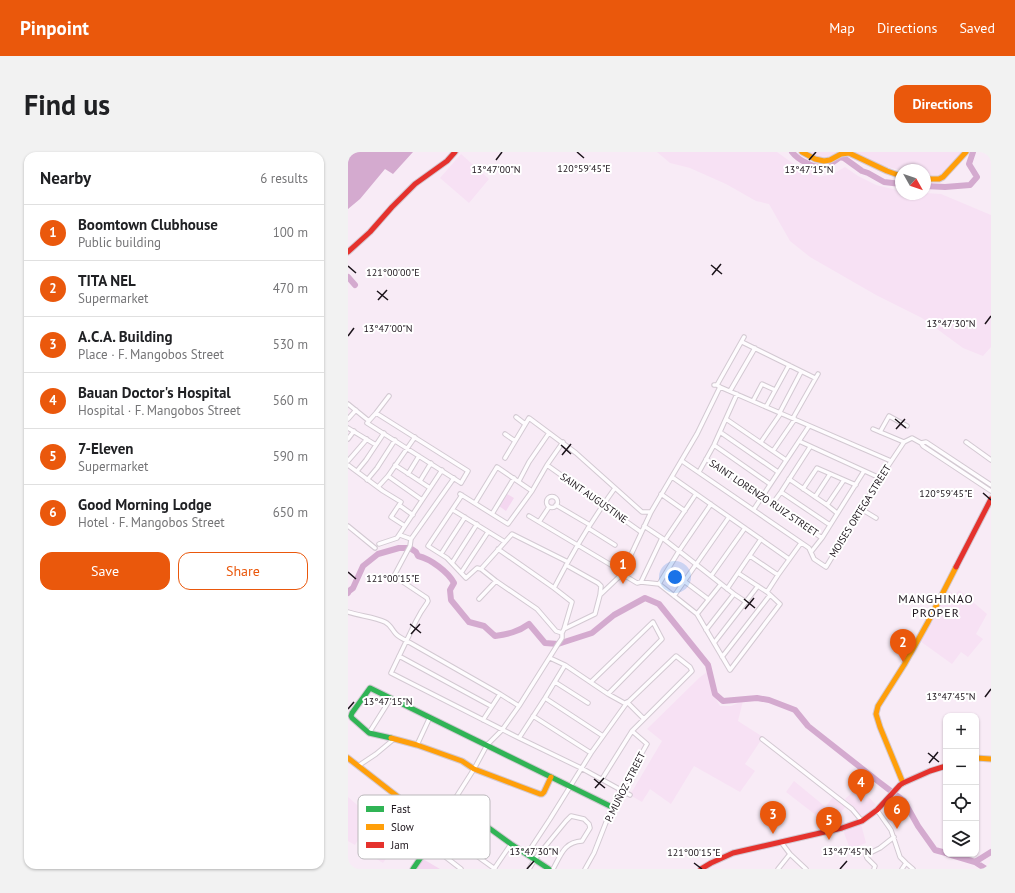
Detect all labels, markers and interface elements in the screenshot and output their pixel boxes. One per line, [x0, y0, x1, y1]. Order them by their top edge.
text: Pinpoint [20, 16, 89, 40]
text: Map [829, 19, 855, 37]
text: Directions [877, 19, 937, 37]
text: Saved [959, 19, 995, 37]
button: Directions [894, 85, 991, 123]
text: Find us [24, 86, 110, 123]
text: 120°59'45"E [557, 162, 611, 175]
text: 13°47'00"N [471, 163, 521, 176]
text: 13°47'15"N [784, 163, 834, 176]
north arrow [895, 164, 931, 200]
text: Nearby [40, 167, 91, 189]
text: 6 results [260, 170, 308, 187]
text: Boomtown Clubhouse [78, 215, 218, 234]
text: 1 [49, 224, 57, 241]
text: 100 m [273, 224, 308, 241]
text: Public building [78, 234, 161, 251]
text: 121°00'00"E [366, 266, 420, 279]
text: TITA NEL [78, 271, 136, 290]
text: 2 [49, 280, 57, 297]
text: 470 m [273, 280, 308, 297]
text: Supermarket [78, 290, 148, 307]
text: 13°47'30"N [926, 317, 976, 330]
text: 13°47'00"N [363, 322, 413, 335]
text: A.C.A. Building [78, 327, 172, 346]
text: 3 [49, 336, 57, 353]
text: 530 m [273, 336, 308, 353]
text: Place · F. Mangobos Street [78, 346, 224, 363]
text: Bauan Doctor's Hospital [78, 383, 231, 402]
text: 4 [49, 392, 57, 409]
text: 560 m [273, 392, 308, 409]
text: Hospital · F. Mangobos Street [78, 402, 241, 419]
text: 7-Eleven [78, 439, 133, 458]
text: 5 [49, 448, 57, 465]
text: 590 m [273, 448, 308, 465]
street label: SAINT LORENZO RUIZ STREET [707, 457, 821, 540]
text: Supermarket [78, 458, 148, 475]
street label: MOISES ORTEGA STREET [826, 462, 894, 560]
street label: SAINT AUGUSTINE [558, 470, 630, 526]
text: 120°59'45"E [919, 487, 973, 500]
text: Good Morning Lodge [78, 495, 212, 514]
text: 6 [49, 504, 57, 521]
text: 650 m [273, 504, 308, 521]
text: Hotel · F. Mangobos Street [78, 514, 225, 531]
pin: 1 [610, 551, 636, 584]
button: Save [40, 552, 170, 590]
button: Share [178, 552, 308, 590]
your location [665, 567, 685, 587]
text: 121°00'15"E [366, 572, 420, 585]
district label: MANGHINAO PROPER [898, 591, 974, 620]
pin: 2 [890, 629, 916, 662]
text: 13°47'45"N [926, 690, 976, 703]
text: 13°47'15"N [363, 695, 413, 708]
map controls [943, 713, 979, 857]
button: + [943, 713, 979, 749]
street label: P. MUÑOZ STREET [602, 749, 648, 824]
button: − [943, 749, 979, 785]
pin: 4 [848, 769, 874, 802]
button: locate [943, 785, 979, 821]
legend [358, 795, 490, 859]
pin: 6 [884, 796, 910, 829]
pin: 3 [760, 801, 786, 834]
text: Fast [391, 802, 411, 816]
pin: 5 [816, 807, 842, 840]
text: Slow [391, 820, 414, 834]
button: layers [943, 821, 979, 857]
text: Jam [390, 838, 409, 852]
text: 13°47'30"N [509, 845, 559, 858]
text: 13°47'45"N [822, 845, 872, 858]
text: 121°00'15"E [667, 846, 721, 859]

